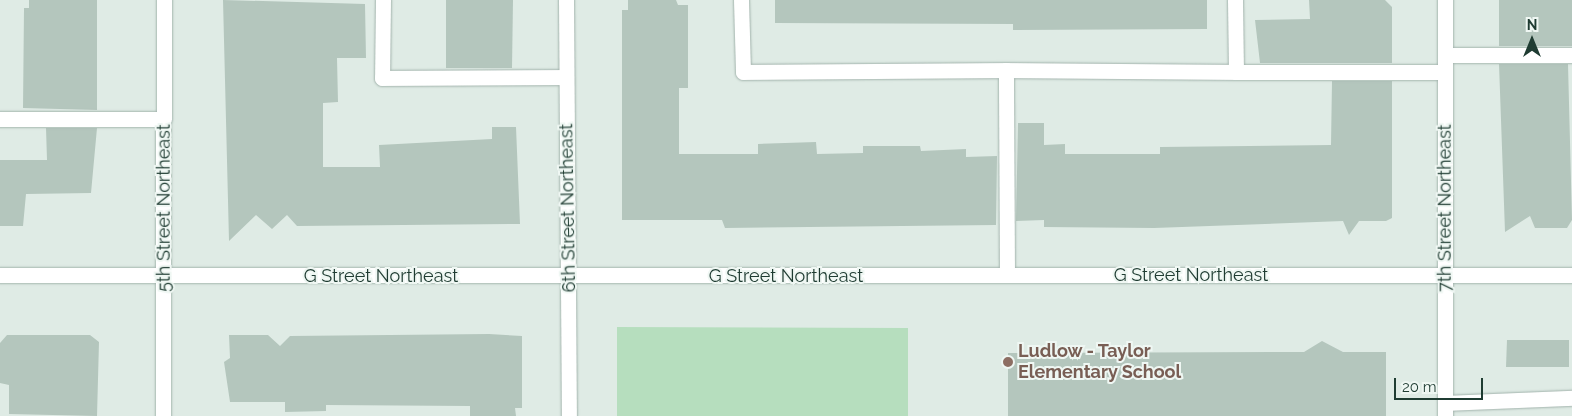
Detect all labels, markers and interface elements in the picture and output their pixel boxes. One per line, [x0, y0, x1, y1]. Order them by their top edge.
north arrow [1507, 15, 1557, 65]
text: N [1527, 17, 1537, 33]
street label: 6th Street Northeast [556, 123, 580, 293]
street label: 5th Street Northeast [153, 124, 175, 292]
street label: 7th Street Northeast [1434, 124, 1456, 292]
street label: G Street Northeast [1114, 264, 1268, 286]
street label: G Street Northeast [304, 265, 458, 287]
street label: G Street Northeast [709, 265, 863, 287]
place label: Ludlow - Taylor Elementary School [1018, 341, 1182, 384]
marker: Ludlow - Taylor Elementary School [1002, 356, 1014, 368]
scale bar [1397, 368, 1486, 400]
text: 20 m [1402, 378, 1437, 396]

